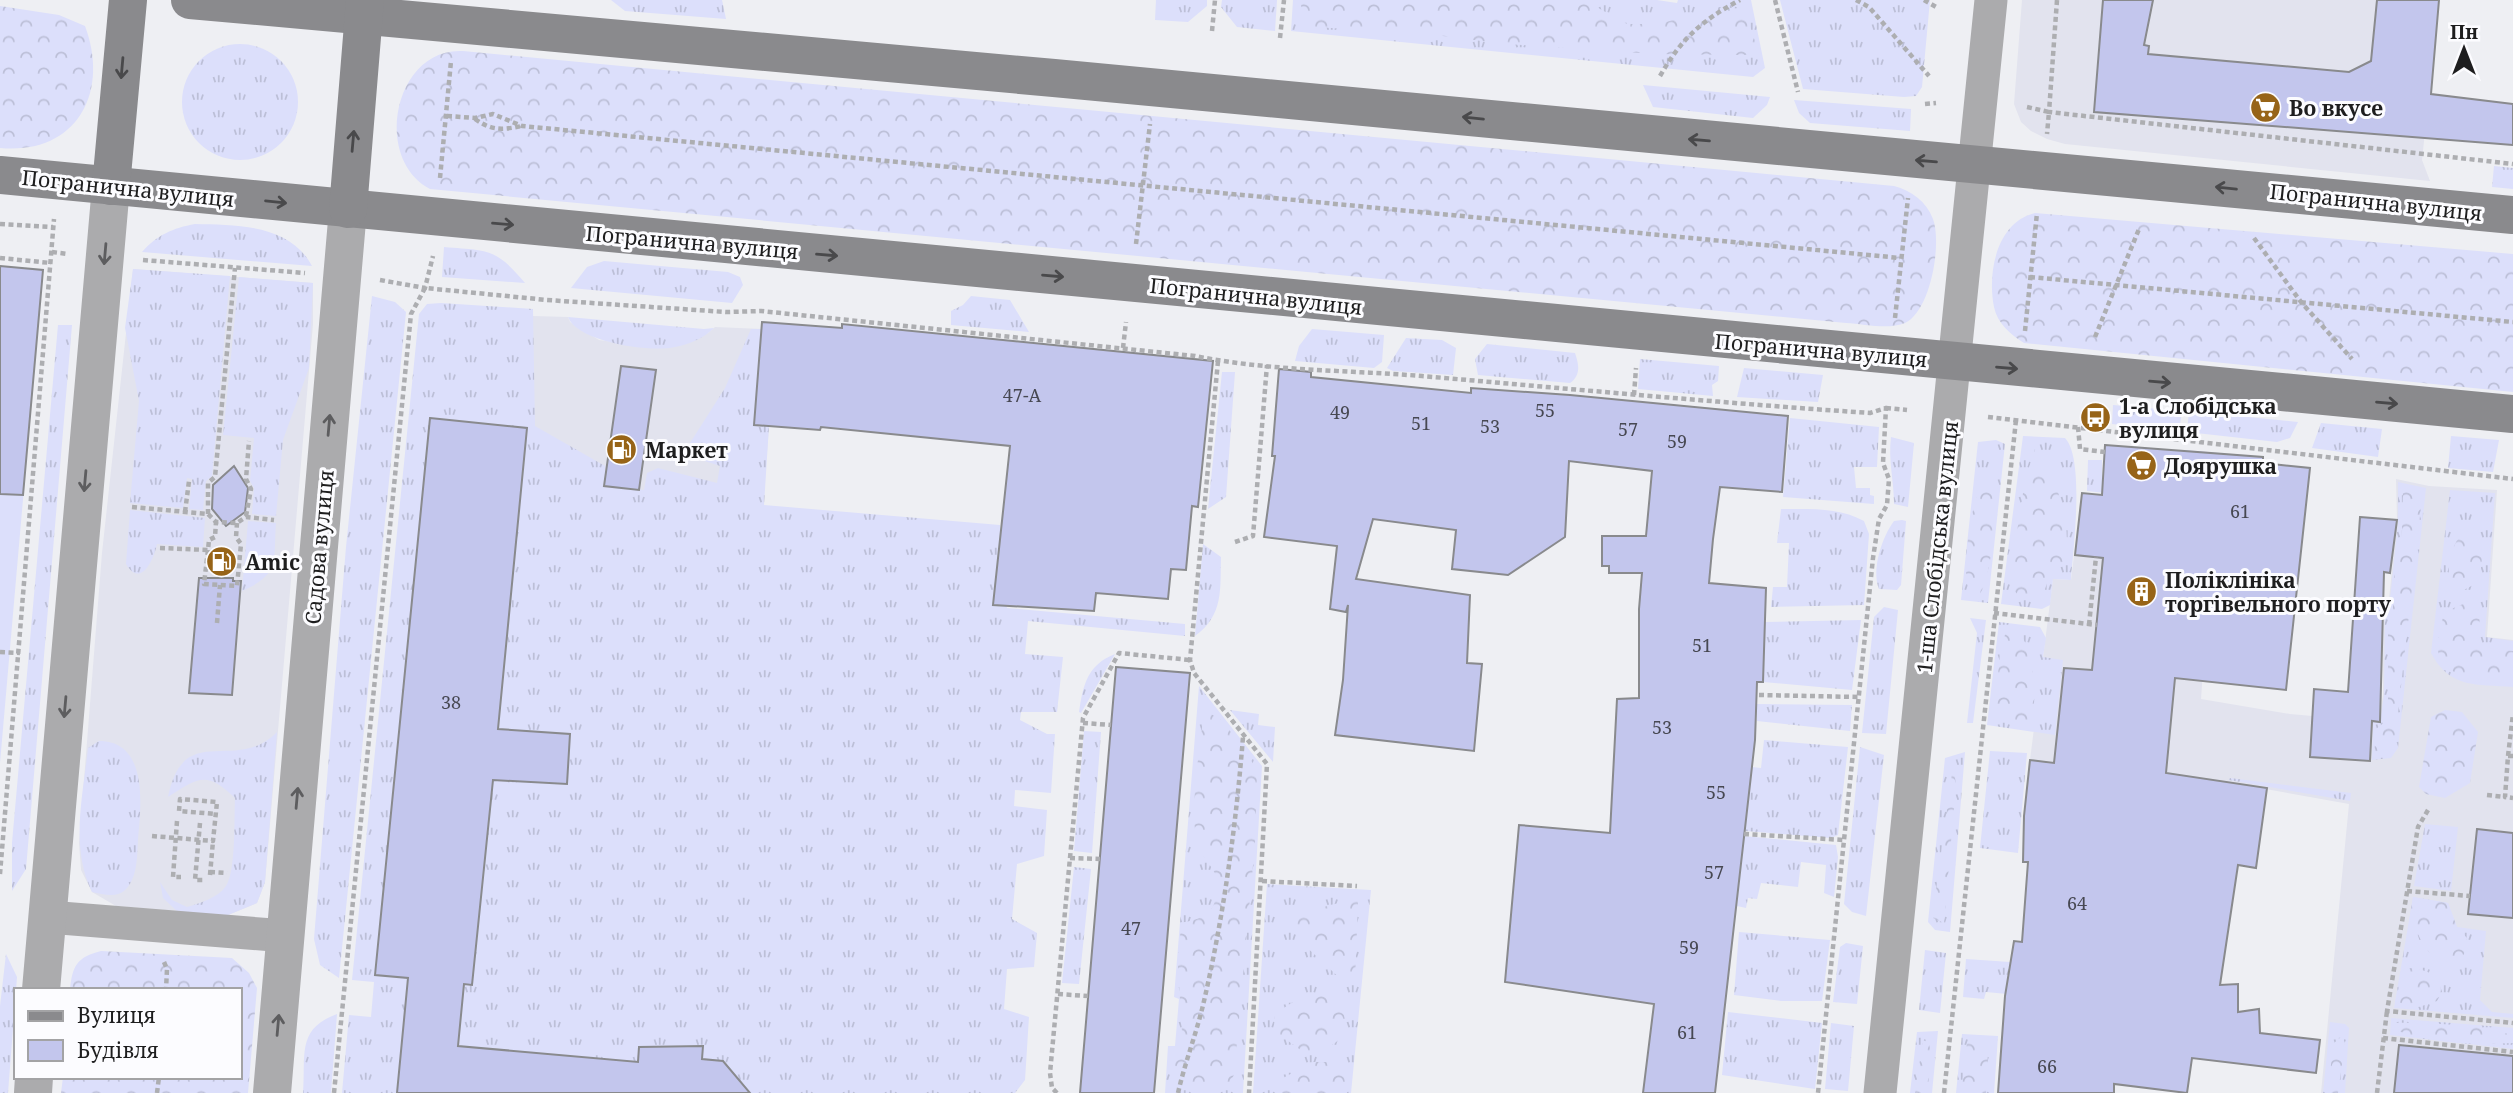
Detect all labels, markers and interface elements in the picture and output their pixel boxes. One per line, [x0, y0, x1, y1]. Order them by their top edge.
north arrow [2429, 14, 2499, 84]
text: Пн [2450, 19, 2478, 45]
one-way arrow [115, 56, 128, 79]
supermarket icon: Во вкусе [2249, 91, 2283, 125]
place label: Во вкусе [2289, 94, 2383, 122]
one-way arrow [1462, 111, 1485, 124]
one-way arrow [347, 130, 360, 153]
one-way arrow [1688, 133, 1711, 146]
one-way arrow [1915, 154, 1938, 167]
street label: Погранична вулиця [20, 163, 236, 213]
street label: Погранична вулиця [2268, 177, 2484, 227]
one-way arrow [2215, 181, 2237, 194]
one-way arrow [264, 196, 287, 209]
one-way arrow [491, 218, 513, 231]
street label: Погранична вулиця [584, 219, 800, 265]
one-way arrow [98, 242, 111, 265]
one-way arrow [815, 249, 837, 262]
one-way arrow [1041, 270, 1064, 283]
street label: Погранична вулиця [1148, 271, 1364, 321]
street label: Погранична вулиця [1713, 327, 1929, 373]
one-way arrow [1995, 362, 2018, 375]
one-way arrow [2148, 376, 2171, 389]
house number: 47-А [1003, 383, 1042, 407]
place label: 1-а Слобідська вулиця [2119, 392, 2277, 444]
one-way arrow [2375, 397, 2398, 410]
house number: 55 [1535, 398, 1555, 422]
house number: 49 [1330, 400, 1350, 424]
bus stop icon: 1-а Слобідська вулиця [2079, 401, 2113, 435]
house number: 51 [1411, 411, 1431, 435]
one-way arrow [323, 414, 336, 437]
house number: 53 [1480, 414, 1500, 438]
house number: 57 [1618, 417, 1638, 441]
street label: 1-ша Слобідська вулиця [1910, 419, 1964, 675]
house number: 59 [1667, 429, 1687, 453]
fuel station icon: Маркет [605, 433, 639, 467]
place label: Маркет [645, 436, 728, 464]
supermarket icon: Доярушка [2124, 449, 2158, 483]
place label: Доярушка [2164, 452, 2277, 480]
street label: Садова вулиця [298, 468, 340, 626]
one-way arrow [78, 469, 91, 491]
house number: 61 [2230, 499, 2250, 523]
fuel station icon: Amic [205, 545, 239, 579]
place label: Amic [245, 548, 300, 576]
place label: Поліклініка торгівельного порту [2165, 566, 2391, 618]
building icon: Поліклініка торгівельного порту [2125, 575, 2159, 609]
house number: 51 [1692, 633, 1712, 657]
house number: 38 [441, 690, 461, 714]
one-way arrow [58, 695, 71, 718]
house number: 53 [1652, 715, 1672, 739]
house number: 55 [1706, 780, 1726, 804]
one-way arrow [291, 788, 304, 810]
house number: 57 [1704, 860, 1724, 884]
house number: 64 [2067, 891, 2087, 915]
house number: 47 [1121, 916, 1141, 940]
house number: 59 [1679, 935, 1699, 959]
legend [14, 988, 242, 1079]
text: Вулиця [77, 1001, 156, 1029]
one-way arrow [272, 1014, 285, 1037]
house number: 61 [1677, 1020, 1697, 1044]
text: Будівля [77, 1036, 159, 1064]
house number: 66 [2037, 1054, 2057, 1078]

